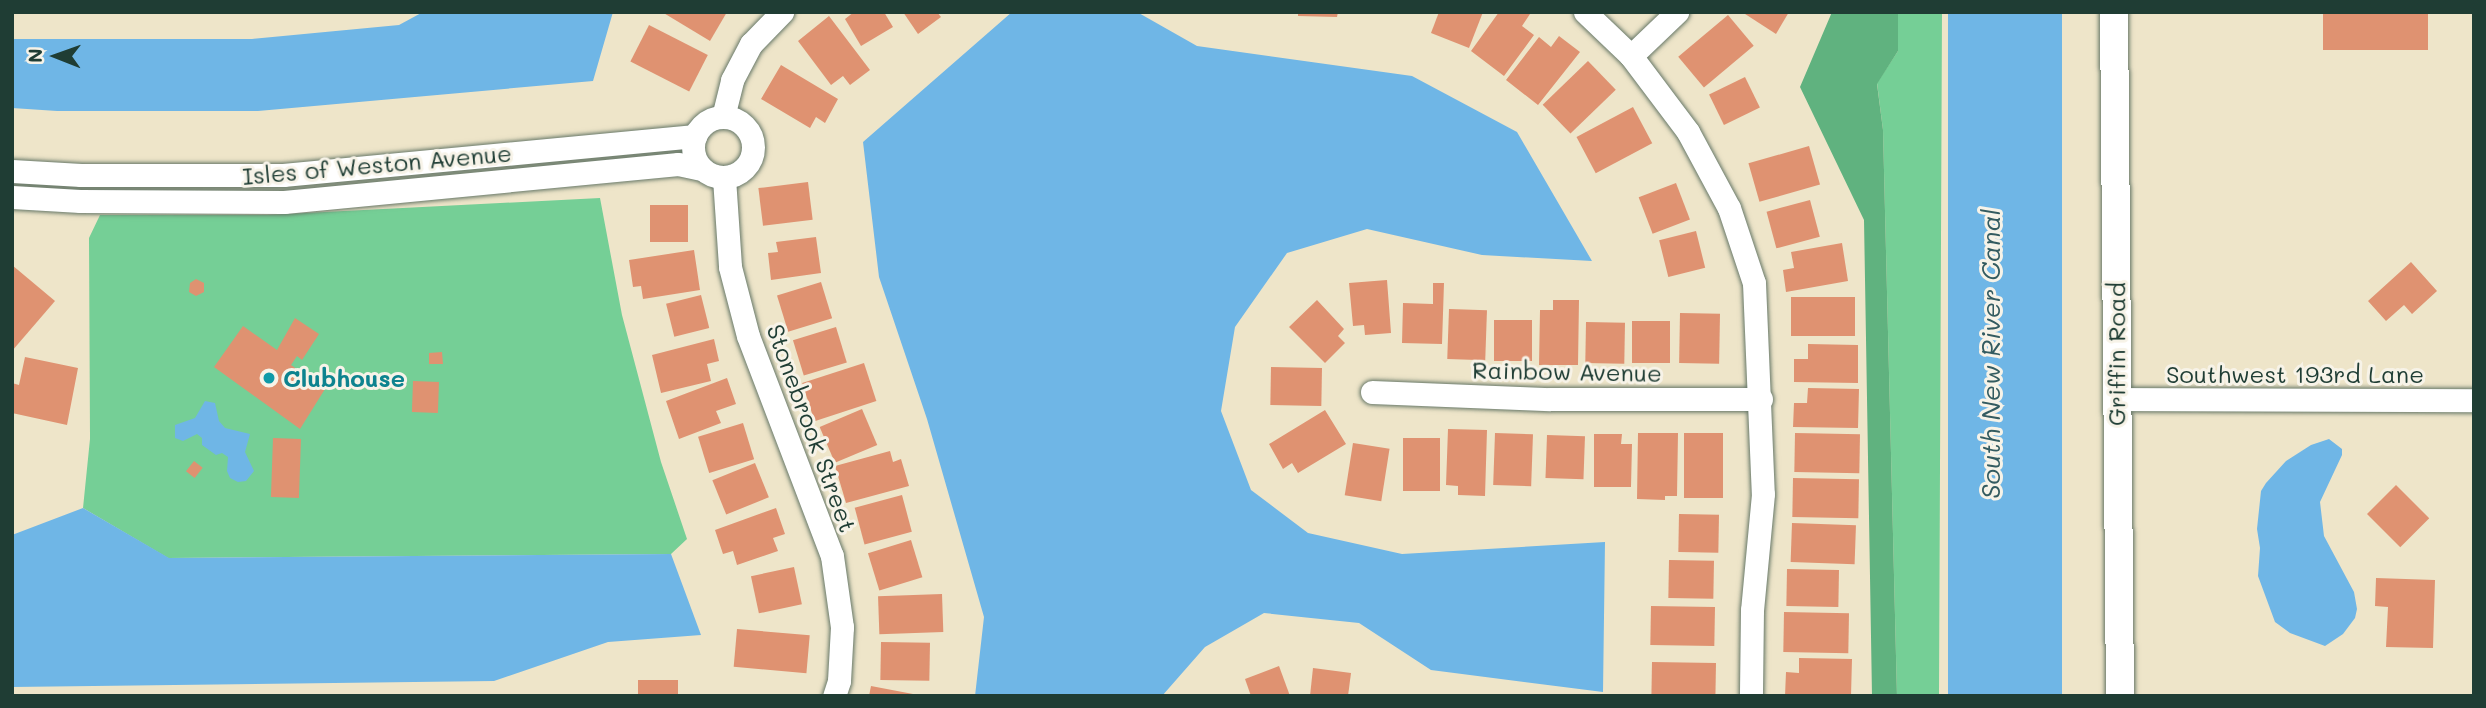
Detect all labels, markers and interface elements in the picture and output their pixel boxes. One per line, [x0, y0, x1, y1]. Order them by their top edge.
north arrow [21, 21, 91, 91]
text: N [22, 48, 47, 63]
street label: Isles of Weston Avenue [241, 138, 513, 190]
water label: South New River Canal [1975, 209, 2007, 499]
street label: Griffin Road [2102, 282, 2130, 426]
street label: Stonebrook Street [761, 320, 863, 536]
street label: Rainbow Avenue [1472, 355, 1662, 387]
street label: Southwest 193rd Lane [2166, 360, 2424, 388]
place label: Clubhouse [283, 364, 405, 392]
marker: Clubhouse [261, 370, 277, 386]

